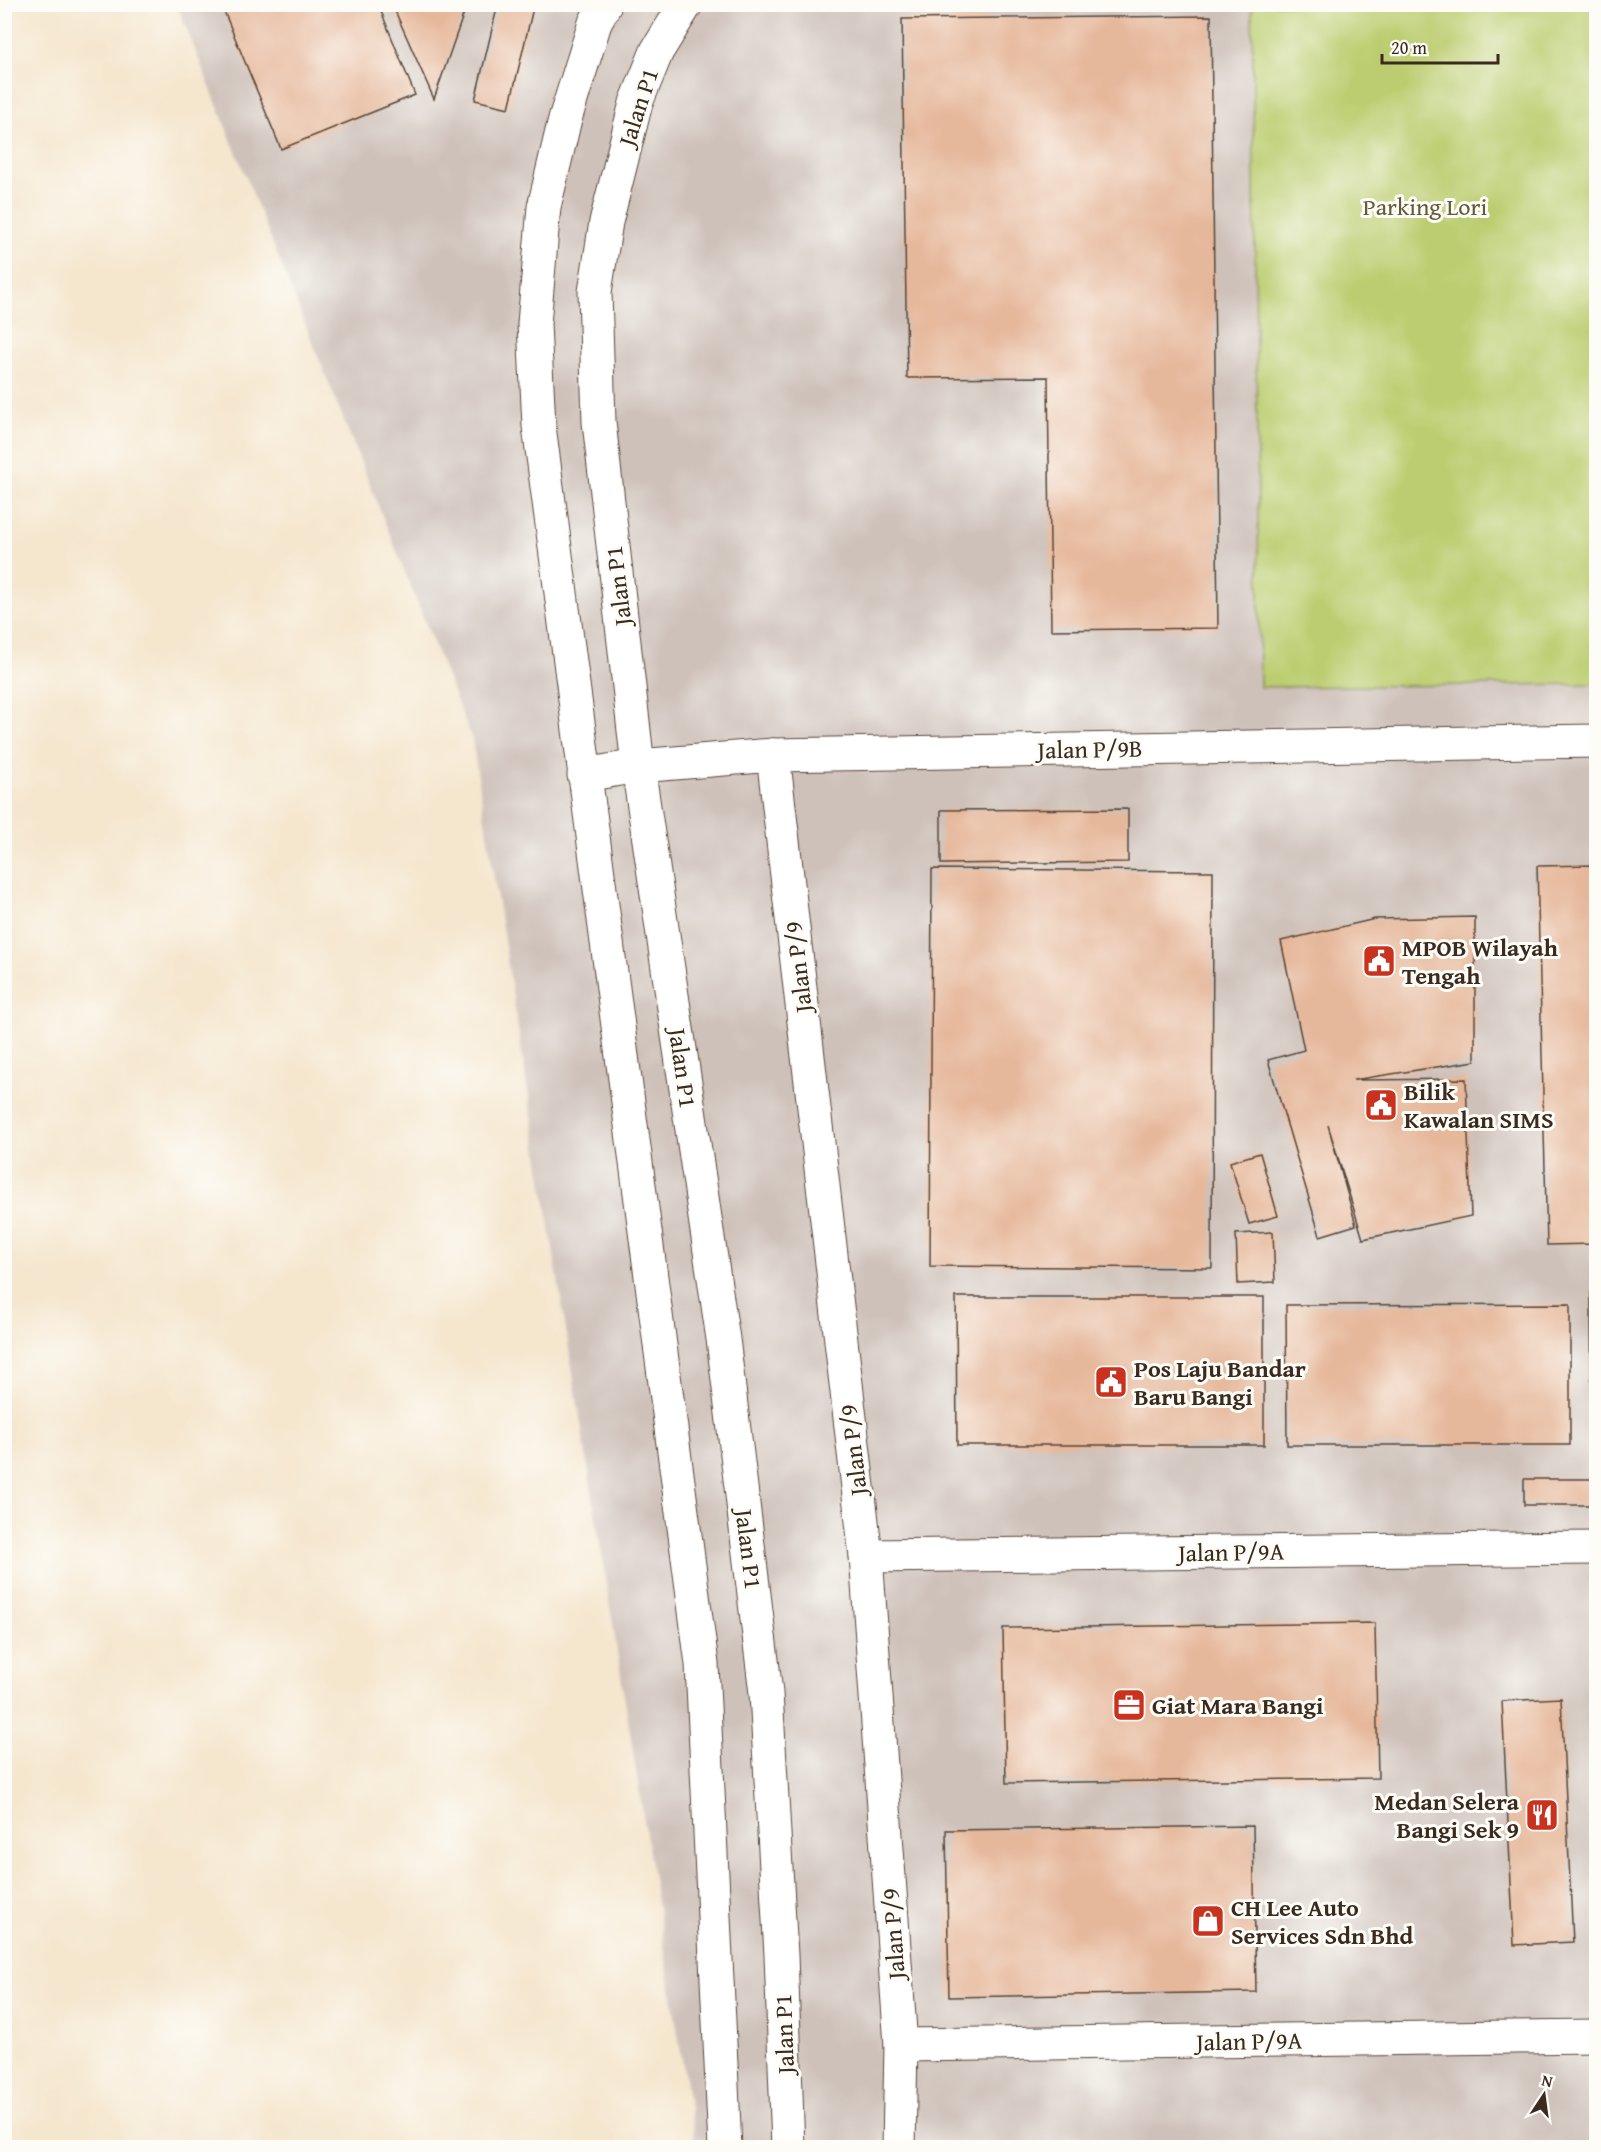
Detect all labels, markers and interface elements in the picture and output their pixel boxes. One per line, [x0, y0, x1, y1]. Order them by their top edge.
scale bar [1382, 27, 1498, 65]
text: 20 m [1391, 34, 1427, 61]
street label: Jalan P1 [608, 63, 667, 153]
park label: Parking Lori [1363, 189, 1487, 224]
street label: Jalan P1 [596, 544, 641, 631]
street label: Jalan P/9B [1034, 731, 1143, 767]
street label: Jalan P/9 [775, 919, 821, 1018]
place label: MPOB Wilayah Tengah [1402, 930, 1558, 993]
public building icon: MPOB Wilayah Tengah [1361, 943, 1397, 979]
street label: Jalan P1 [660, 1023, 706, 1110]
place label: Bilik Kawalan SIMS [1404, 1074, 1553, 1137]
public building icon: Bilik Kawalan SIMS [1363, 1087, 1399, 1123]
place label: Pos Laju Bandar Baru Bangi [1134, 1351, 1306, 1414]
public building icon: Pos Laju Bandar Baru Bangi [1093, 1364, 1129, 1400]
street label: Jalan P/9 [830, 1402, 876, 1501]
street label: Jalan P1 [726, 1504, 771, 1591]
street label: Jalan P/9A [1175, 1534, 1285, 1570]
office icon: Giat Mara Bangi [1111, 1687, 1147, 1723]
place label: Giat Mara Bangi [1152, 1688, 1323, 1723]
place label: Medan Selera Bangi Sek 9 [1374, 1784, 1520, 1847]
restaurant icon: Medan Selera Bangi Sek 9 [1524, 1797, 1560, 1833]
street label: Jalan P/9 [872, 1887, 914, 1984]
place label: CH Lee Auto Services Sdn Bhd [1231, 1890, 1413, 1953]
shop icon: CH Lee Auto Services Sdn Bhd [1190, 1903, 1226, 1939]
street label: Jalan P1 [765, 1993, 803, 2078]
street label: Jalan P/9A [1193, 2023, 1303, 2059]
north arrow [1514, 2065, 1574, 2125]
text: N [1539, 2067, 1556, 2093]

